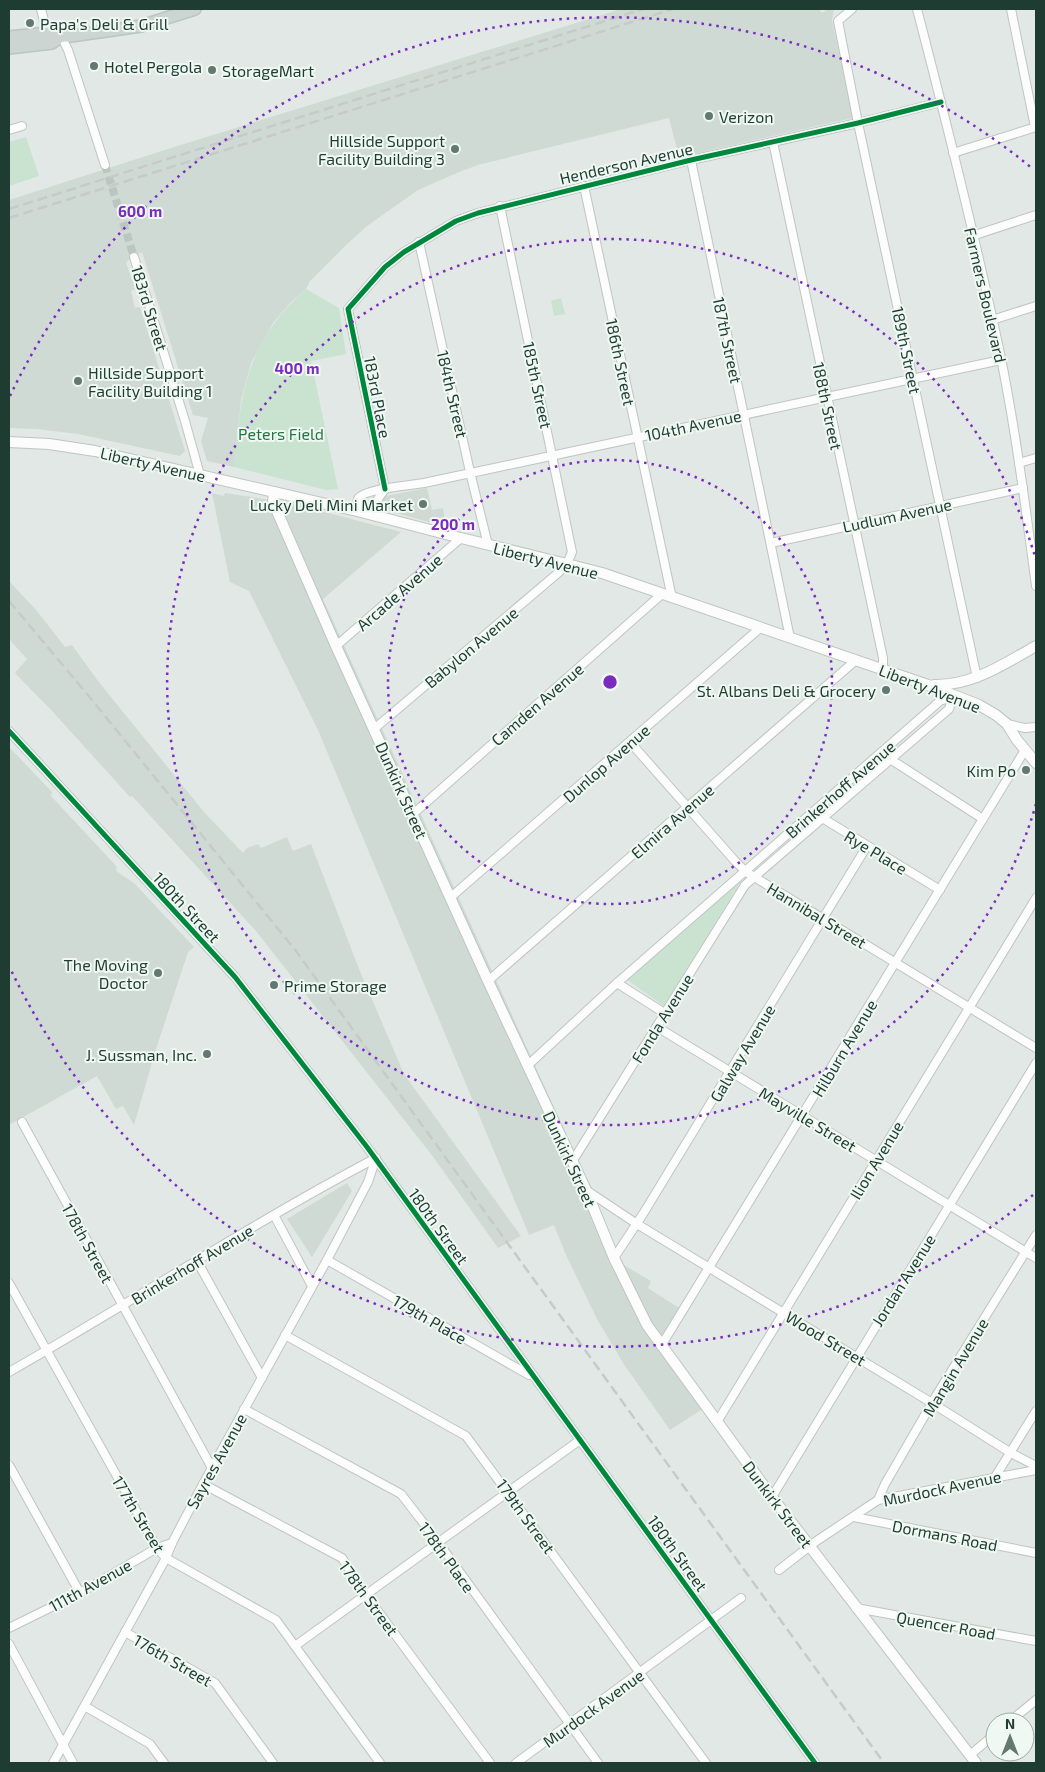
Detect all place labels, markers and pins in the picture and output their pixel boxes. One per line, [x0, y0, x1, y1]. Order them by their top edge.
place label: Papa's Deli & Grill [40, 14, 169, 33]
marker: Papa's Deli & Grill [24, 17, 36, 29]
place label: Hotel Pergola [104, 57, 202, 76]
marker: Hotel Pergola [88, 60, 100, 72]
place label: StorageMart [222, 61, 314, 80]
marker: StorageMart [206, 64, 218, 76]
place label: Verizon [719, 107, 774, 126]
marker: Verizon [703, 110, 715, 122]
place label: Hillside Support Facility Building 3 [318, 131, 445, 168]
marker: Hillside Support Facility Building 3 [449, 143, 461, 155]
place label: Hillside Support Facility Building 1 [88, 363, 212, 400]
marker: Hillside Support Facility Building 1 [72, 375, 84, 387]
place label: Lucky Deli Mini Market [250, 495, 413, 514]
marker: Lucky Deli Mini Market [417, 498, 429, 510]
centre of rings [601, 673, 619, 691]
place label: St. Albans Deli & Grocery [697, 681, 877, 700]
marker: St. Albans Deli & Grocery [880, 684, 892, 696]
place label: Kim Po [967, 761, 1016, 780]
marker: Kim Po [1020, 764, 1032, 776]
place label: The Moving Doctor [64, 955, 149, 992]
marker: The Moving Doctor [152, 967, 164, 979]
place label: Prime Storage [284, 976, 387, 995]
marker: Prime Storage [268, 979, 280, 991]
place label: J. Sussman, Inc. [86, 1045, 197, 1064]
marker: J. Sussman, Inc. [201, 1048, 213, 1060]

